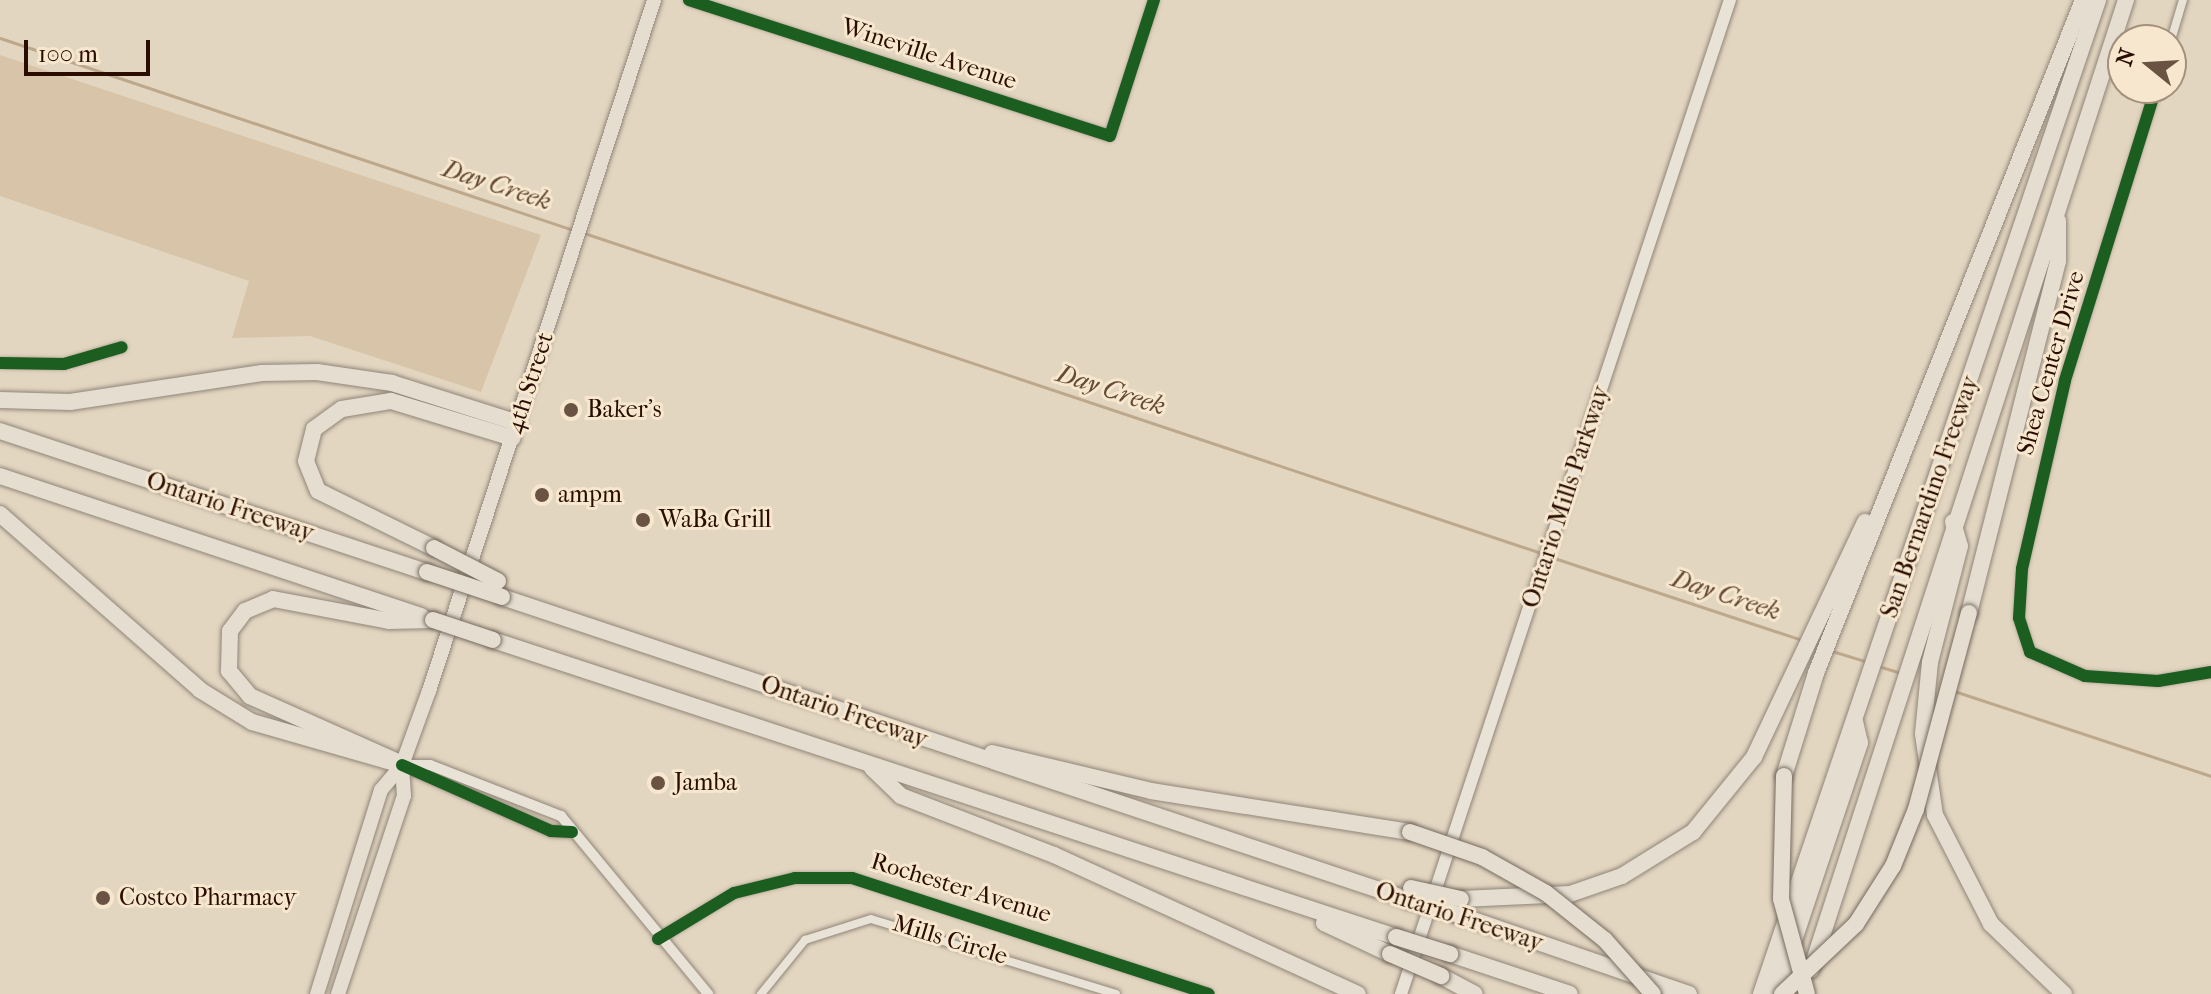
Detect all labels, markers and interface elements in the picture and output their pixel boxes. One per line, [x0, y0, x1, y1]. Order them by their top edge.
street label: Wineville Avenue [838, 12, 1020, 96]
scale bar [28, 24, 154, 74]
north arrow [2107, 24, 2187, 104]
text: 100 m [38, 40, 98, 68]
text: N [2111, 45, 2141, 69]
water label: Day Creek [439, 153, 555, 217]
street label: Shea Center Drive [2011, 268, 2091, 458]
street label: 4th Street [500, 329, 560, 437]
water label: Day Creek [1053, 358, 1169, 422]
street label: San Bernardino Freeway [1875, 372, 1985, 622]
street label: Ontario Mills Parkway [1516, 382, 1616, 612]
place label: Baker's [587, 396, 662, 424]
marker: Baker's [562, 401, 580, 419]
street label: Ontario Freeway [143, 466, 317, 548]
place label: ampm [558, 481, 622, 509]
marker: ampm [533, 486, 551, 504]
place label: WaBa Grill [659, 506, 771, 534]
marker: WaBa Grill [634, 511, 652, 529]
water label: Day Creek [1668, 563, 1784, 627]
street label: Ontario Freeway [757, 670, 931, 754]
place label: Jamba [674, 769, 737, 797]
marker: Jamba [649, 774, 667, 792]
street label: Rochester Avenue [867, 847, 1055, 929]
street label: Ontario Freeway [1372, 876, 1546, 958]
place label: Costco Pharmacy [119, 884, 296, 912]
marker: Costco Pharmacy [94, 889, 112, 907]
street label: Mills Circle [889, 909, 1011, 971]

